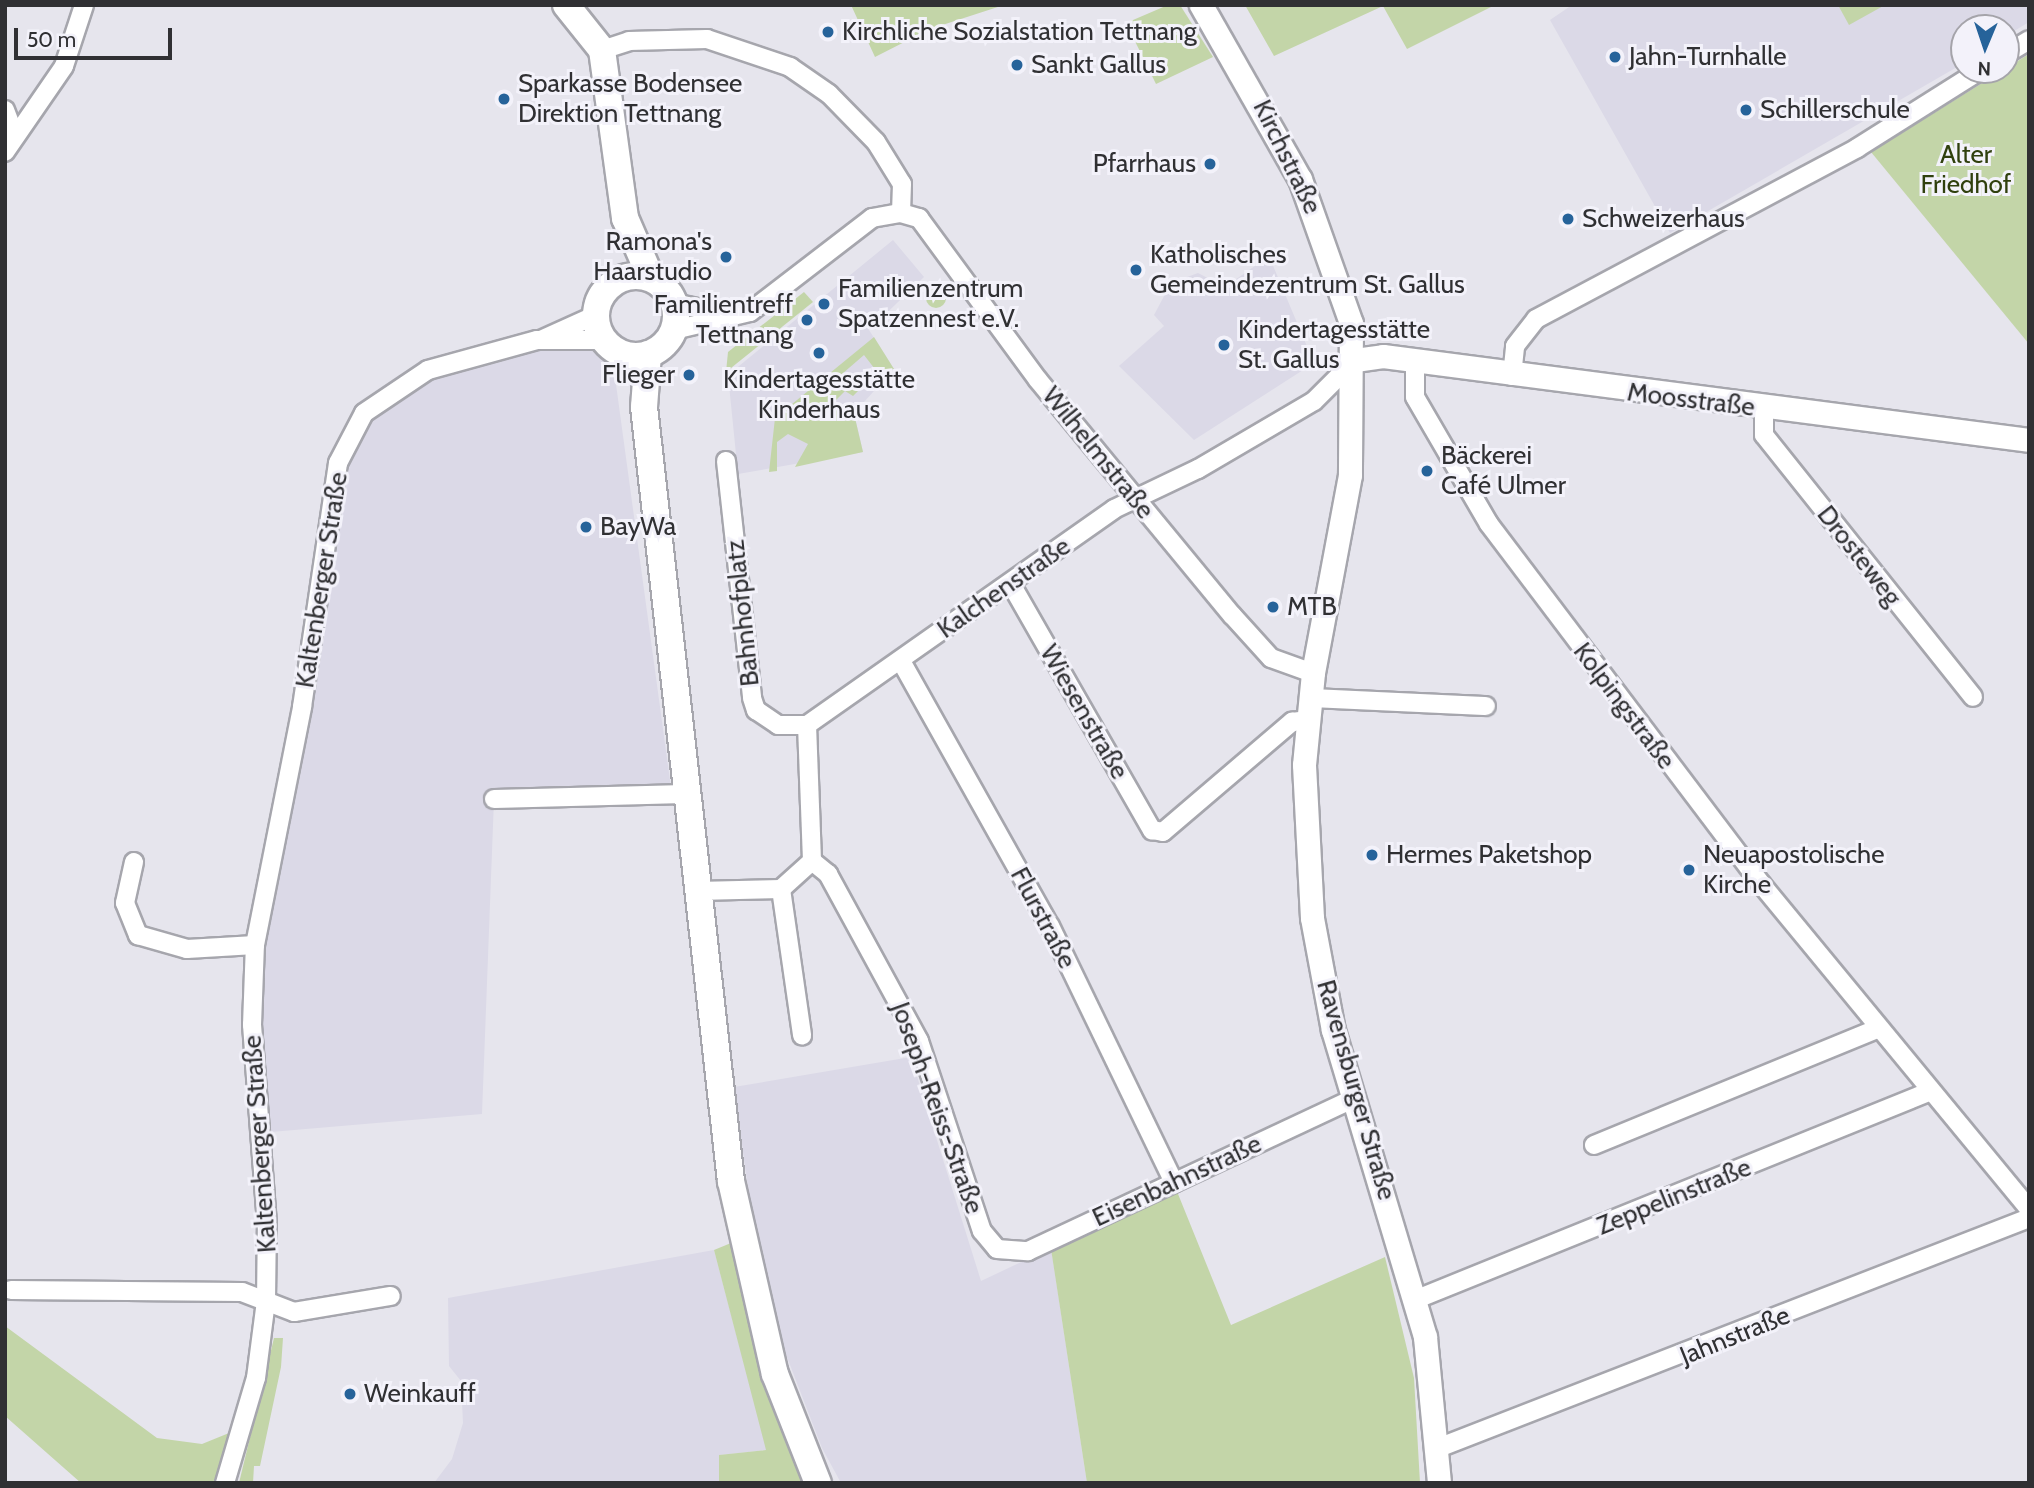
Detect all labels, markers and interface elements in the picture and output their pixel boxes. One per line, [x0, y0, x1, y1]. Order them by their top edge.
scale bar [18, 14, 175, 58]
north arrow [1950, 14, 2020, 84]
place label: Kirchliche Sozialstation Tettnang [842, 16, 1197, 48]
marker: Kirchliche Sozialstation Tettnang [820, 24, 836, 40]
text: 50 m [27, 27, 76, 52]
place label: Jahn-Turnhalle [1629, 41, 1786, 73]
place label: Sankt Gallus [1031, 49, 1166, 81]
marker: Jahn-Turnhalle [1607, 49, 1623, 65]
marker: Sankt Gallus [1009, 57, 1025, 73]
text: N [1977, 57, 1991, 80]
place label: Sparkasse Bodensee Direktion Tettnang [518, 68, 742, 130]
marker: Sparkasse Bodensee Direktion Tettnang [496, 91, 512, 107]
place label: Schillerschule [1760, 94, 1910, 126]
street label: Kirchstraße [1246, 95, 1328, 219]
marker: Schillerschule [1738, 102, 1754, 118]
park label: Alter Friedhof [1921, 139, 2011, 200]
place label: Pfarrhaus [1093, 148, 1196, 180]
marker: Pfarrhaus [1202, 156, 1218, 172]
place label: Schweizerhaus [1582, 203, 1745, 235]
marker: Schweizerhaus [1560, 211, 1576, 227]
place label: Ramona's Haarstudio [593, 226, 712, 288]
place label: Katholisches Gemeindezentrum St. Gallus [1150, 239, 1465, 300]
marker: Ramona's Haarstudio [718, 249, 734, 265]
marker: Katholisches Gemeindezentrum St. Gallus [1128, 262, 1144, 278]
place label: Familienzentrum Spatzennest e.V. [838, 273, 1023, 334]
place label: Familientreff Tettnang [654, 289, 793, 350]
marker: Familienzentrum Spatzennest e.V. [816, 296, 832, 312]
marker: Familientreff Tettnang [799, 312, 815, 328]
place label: Kindertagesstätte St. Gallus [1238, 314, 1430, 376]
marker: Kindertagesstätte St. Gallus [1216, 337, 1232, 353]
marker: Kindertagesstätte Kinderhaus [811, 345, 827, 361]
place label: Flieger [602, 359, 675, 391]
place label: Kindertagesstätte Kinderhaus [723, 364, 915, 426]
marker: Flieger [681, 367, 697, 383]
street label: Moosstraße [1625, 377, 1757, 423]
street label: Wilhelmstraße [1035, 381, 1161, 525]
place label: Bäckerei Café Ulmer [1441, 440, 1566, 502]
marker: Bäckerei Café Ulmer [1419, 463, 1435, 479]
street label: Kaltenberger Straße [290, 470, 354, 690]
street label: Drosteweg [1810, 500, 1908, 612]
place label: BayWa [600, 511, 676, 543]
marker: BayWa [578, 519, 594, 535]
street label: Kalchenstraße [931, 531, 1077, 645]
street label: Bahnhofplatz [720, 538, 766, 688]
place label: MTB [1287, 591, 1337, 623]
marker: MTB [1265, 599, 1281, 615]
street label: Kolpingstraße [1566, 637, 1682, 775]
street label: Wiesenstraße [1033, 639, 1135, 785]
place label: Hermes Paketshop [1386, 839, 1592, 871]
place label: Neuapostolische Kirche [1703, 839, 1884, 900]
marker: Hermes Paketshop [1364, 847, 1380, 863]
street label: Flurstraße [1003, 862, 1083, 974]
marker: Neuapostolische Kirche [1681, 862, 1697, 878]
street label: Ravensburger Straße [1310, 976, 1402, 1204]
street label: Joseph-Reiss-Straße [884, 998, 990, 1218]
street label: Kaltenberger Straße [237, 1034, 283, 1254]
street label: Eisenbahnstraße [1088, 1128, 1266, 1234]
street label: Zeppelinstraße [1592, 1152, 1756, 1242]
street label: Jahnstraße [1676, 1300, 1794, 1372]
place label: Weinkauff [364, 1378, 476, 1410]
marker: Weinkauff [342, 1386, 358, 1402]

